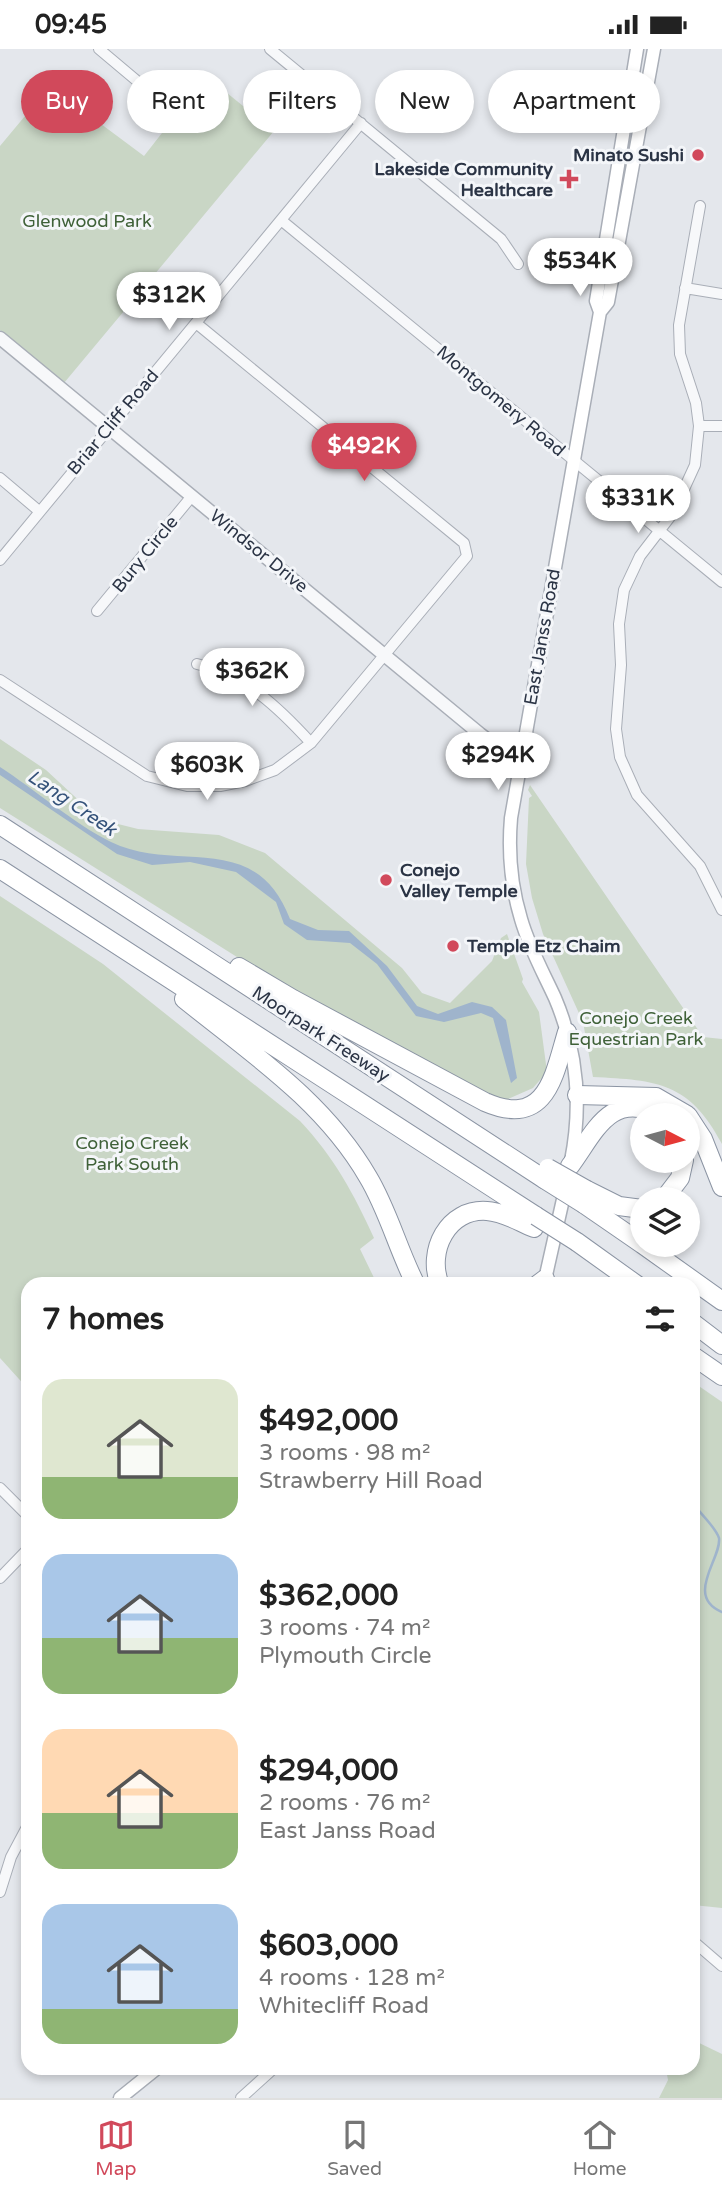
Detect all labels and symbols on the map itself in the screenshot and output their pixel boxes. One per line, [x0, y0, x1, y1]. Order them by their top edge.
place label: Minato Sushi [573, 144, 684, 166]
marker: Minato Sushi [690, 147, 706, 163]
place label: Lakeside Community Healthcare [374, 158, 553, 201]
marker: Lakeside Community Healthcare [559, 169, 579, 189]
park label: Glenwood Park [22, 210, 152, 232]
pin: $534K [531, 239, 629, 298]
pin: $312K [120, 273, 218, 332]
street label: Montgomery Road [432, 341, 570, 461]
street label: Briar Cliff Road [63, 365, 163, 479]
pin: $492K [315, 423, 413, 483]
pin: $331K [589, 475, 687, 535]
street label: Windsor Drive [205, 505, 313, 597]
street label: Bury Circle [107, 511, 183, 597]
street label: East Janss Road [519, 567, 565, 707]
pin: $362K [203, 649, 301, 708]
pin: $294K [449, 733, 547, 792]
pin: $603K [158, 743, 256, 802]
water label: Lang Creek [24, 765, 122, 842]
place label: Conejo Valley Temple [400, 859, 518, 902]
marker: Conejo Valley Temple [378, 872, 394, 888]
place label: Temple Etz Chaim [466, 935, 621, 957]
marker: Temple Etz Chaim [445, 938, 461, 954]
street label: Moorpark Freeway [248, 981, 394, 1087]
park label: Conejo Creek Equestrian Park [569, 1007, 704, 1050]
north arrow [630, 1103, 700, 1173]
park label: Conejo Creek Park South [75, 1132, 189, 1175]

